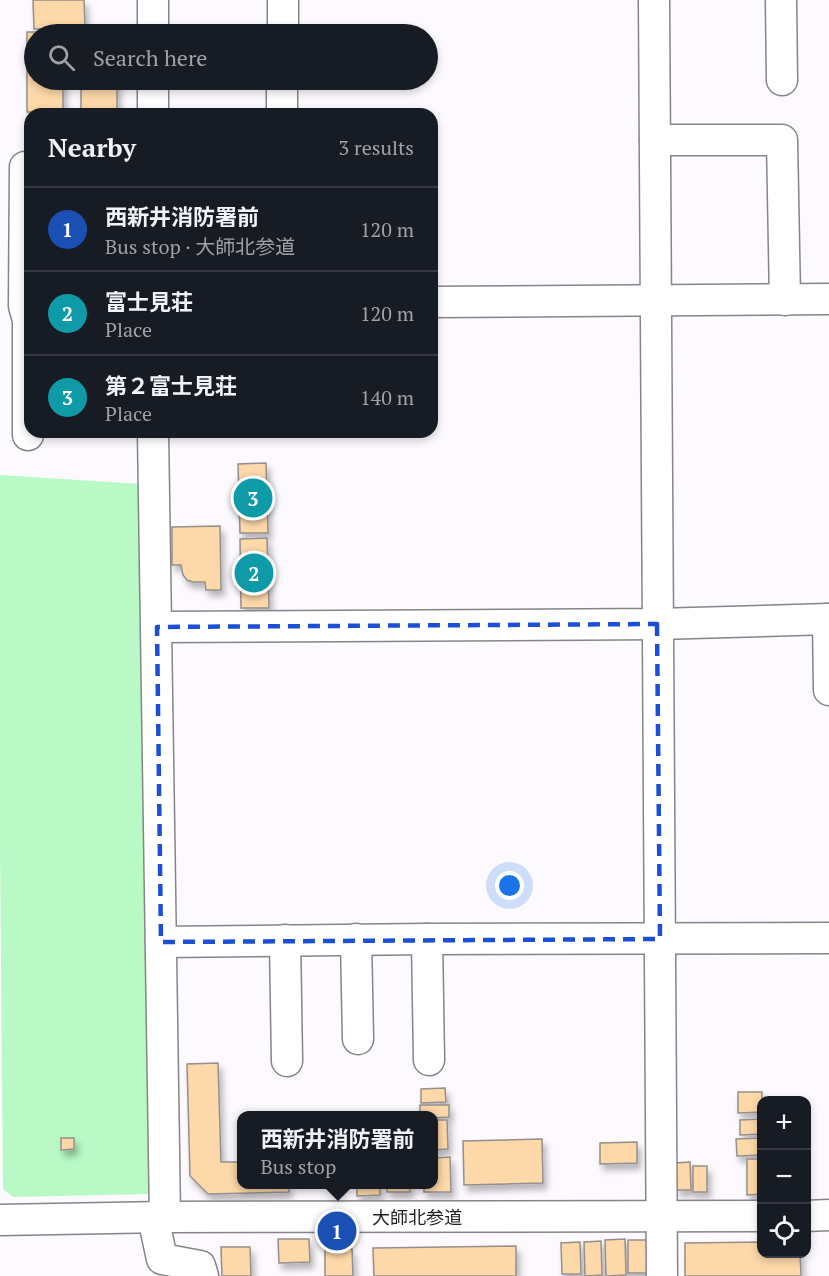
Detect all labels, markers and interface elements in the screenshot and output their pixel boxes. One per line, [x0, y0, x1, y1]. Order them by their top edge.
search box [24, 24, 438, 90]
icon: search [45, 41, 78, 74]
text: Search here [93, 43, 207, 72]
text: Nearby [48, 130, 136, 164]
text: 3 results [339, 134, 414, 161]
text: 西新井消防署前 [105, 202, 259, 231]
text: 1 [62, 216, 73, 243]
text: 120 m [360, 216, 414, 243]
text: Bus stop · 大師北参道 [105, 233, 295, 260]
text: 富士見荘 [105, 287, 193, 316]
text: 2 [62, 300, 73, 327]
text: 120 m [360, 300, 414, 327]
text: Place [105, 316, 152, 343]
text: 第２富士見荘 [105, 371, 237, 400]
text: 3 [62, 384, 73, 411]
text: 140 m [360, 384, 414, 411]
text: Place [105, 400, 152, 427]
pin: 3 [234, 476, 272, 520]
pin: 2 [234, 550, 274, 596]
your location [495, 871, 524, 900]
map controls [757, 1096, 811, 1258]
button: + [757, 1096, 811, 1150]
popup [237, 1111, 438, 1189]
text: 西新井消防署前 [260, 1124, 415, 1153]
button: − [757, 1150, 811, 1204]
text: Bus stop [260, 1153, 336, 1180]
button: locate [757, 1204, 811, 1258]
street label: 大師北参道 [372, 1205, 462, 1229]
pin: 1 [318, 1208, 356, 1254]

